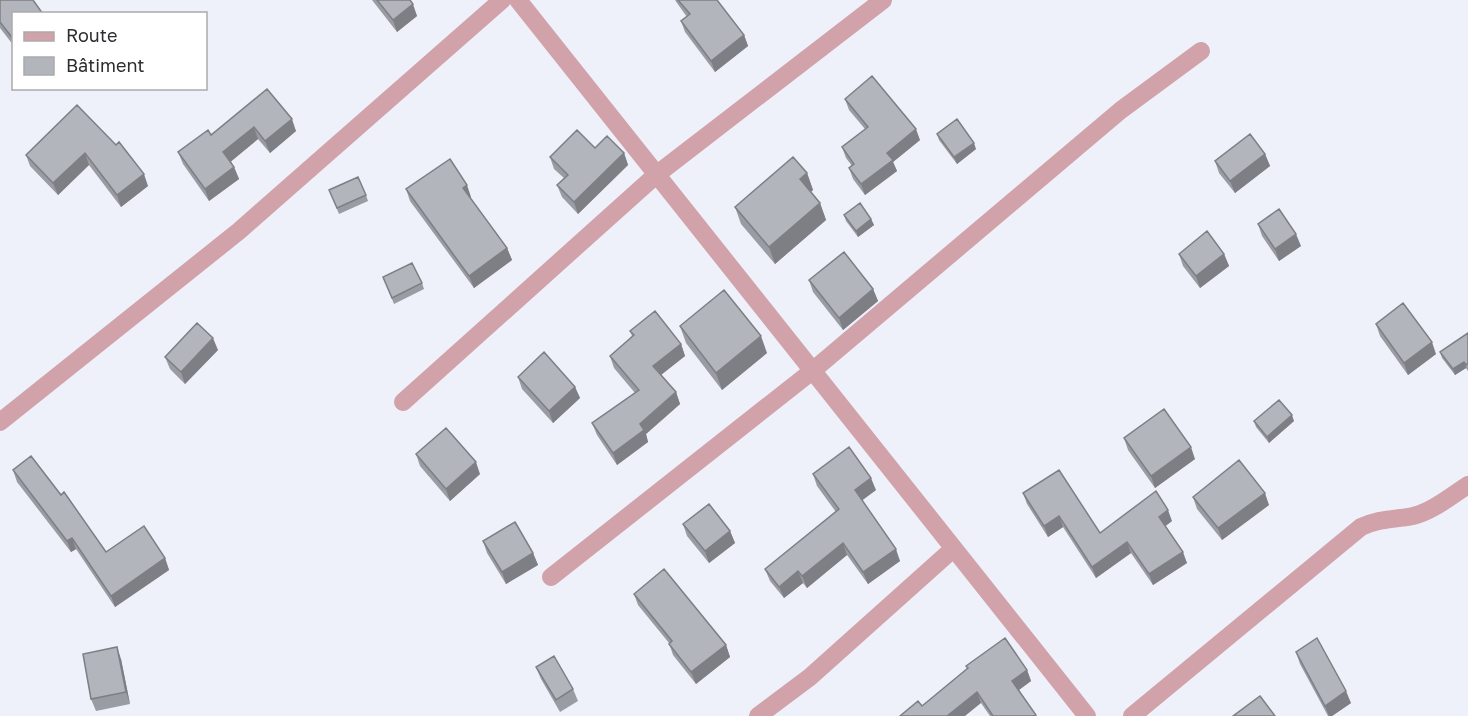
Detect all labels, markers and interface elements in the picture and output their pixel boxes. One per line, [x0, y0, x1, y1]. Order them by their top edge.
legend [12, 12, 207, 90]
text: Route [66, 24, 117, 46]
text: Bâtiment [66, 54, 145, 76]

